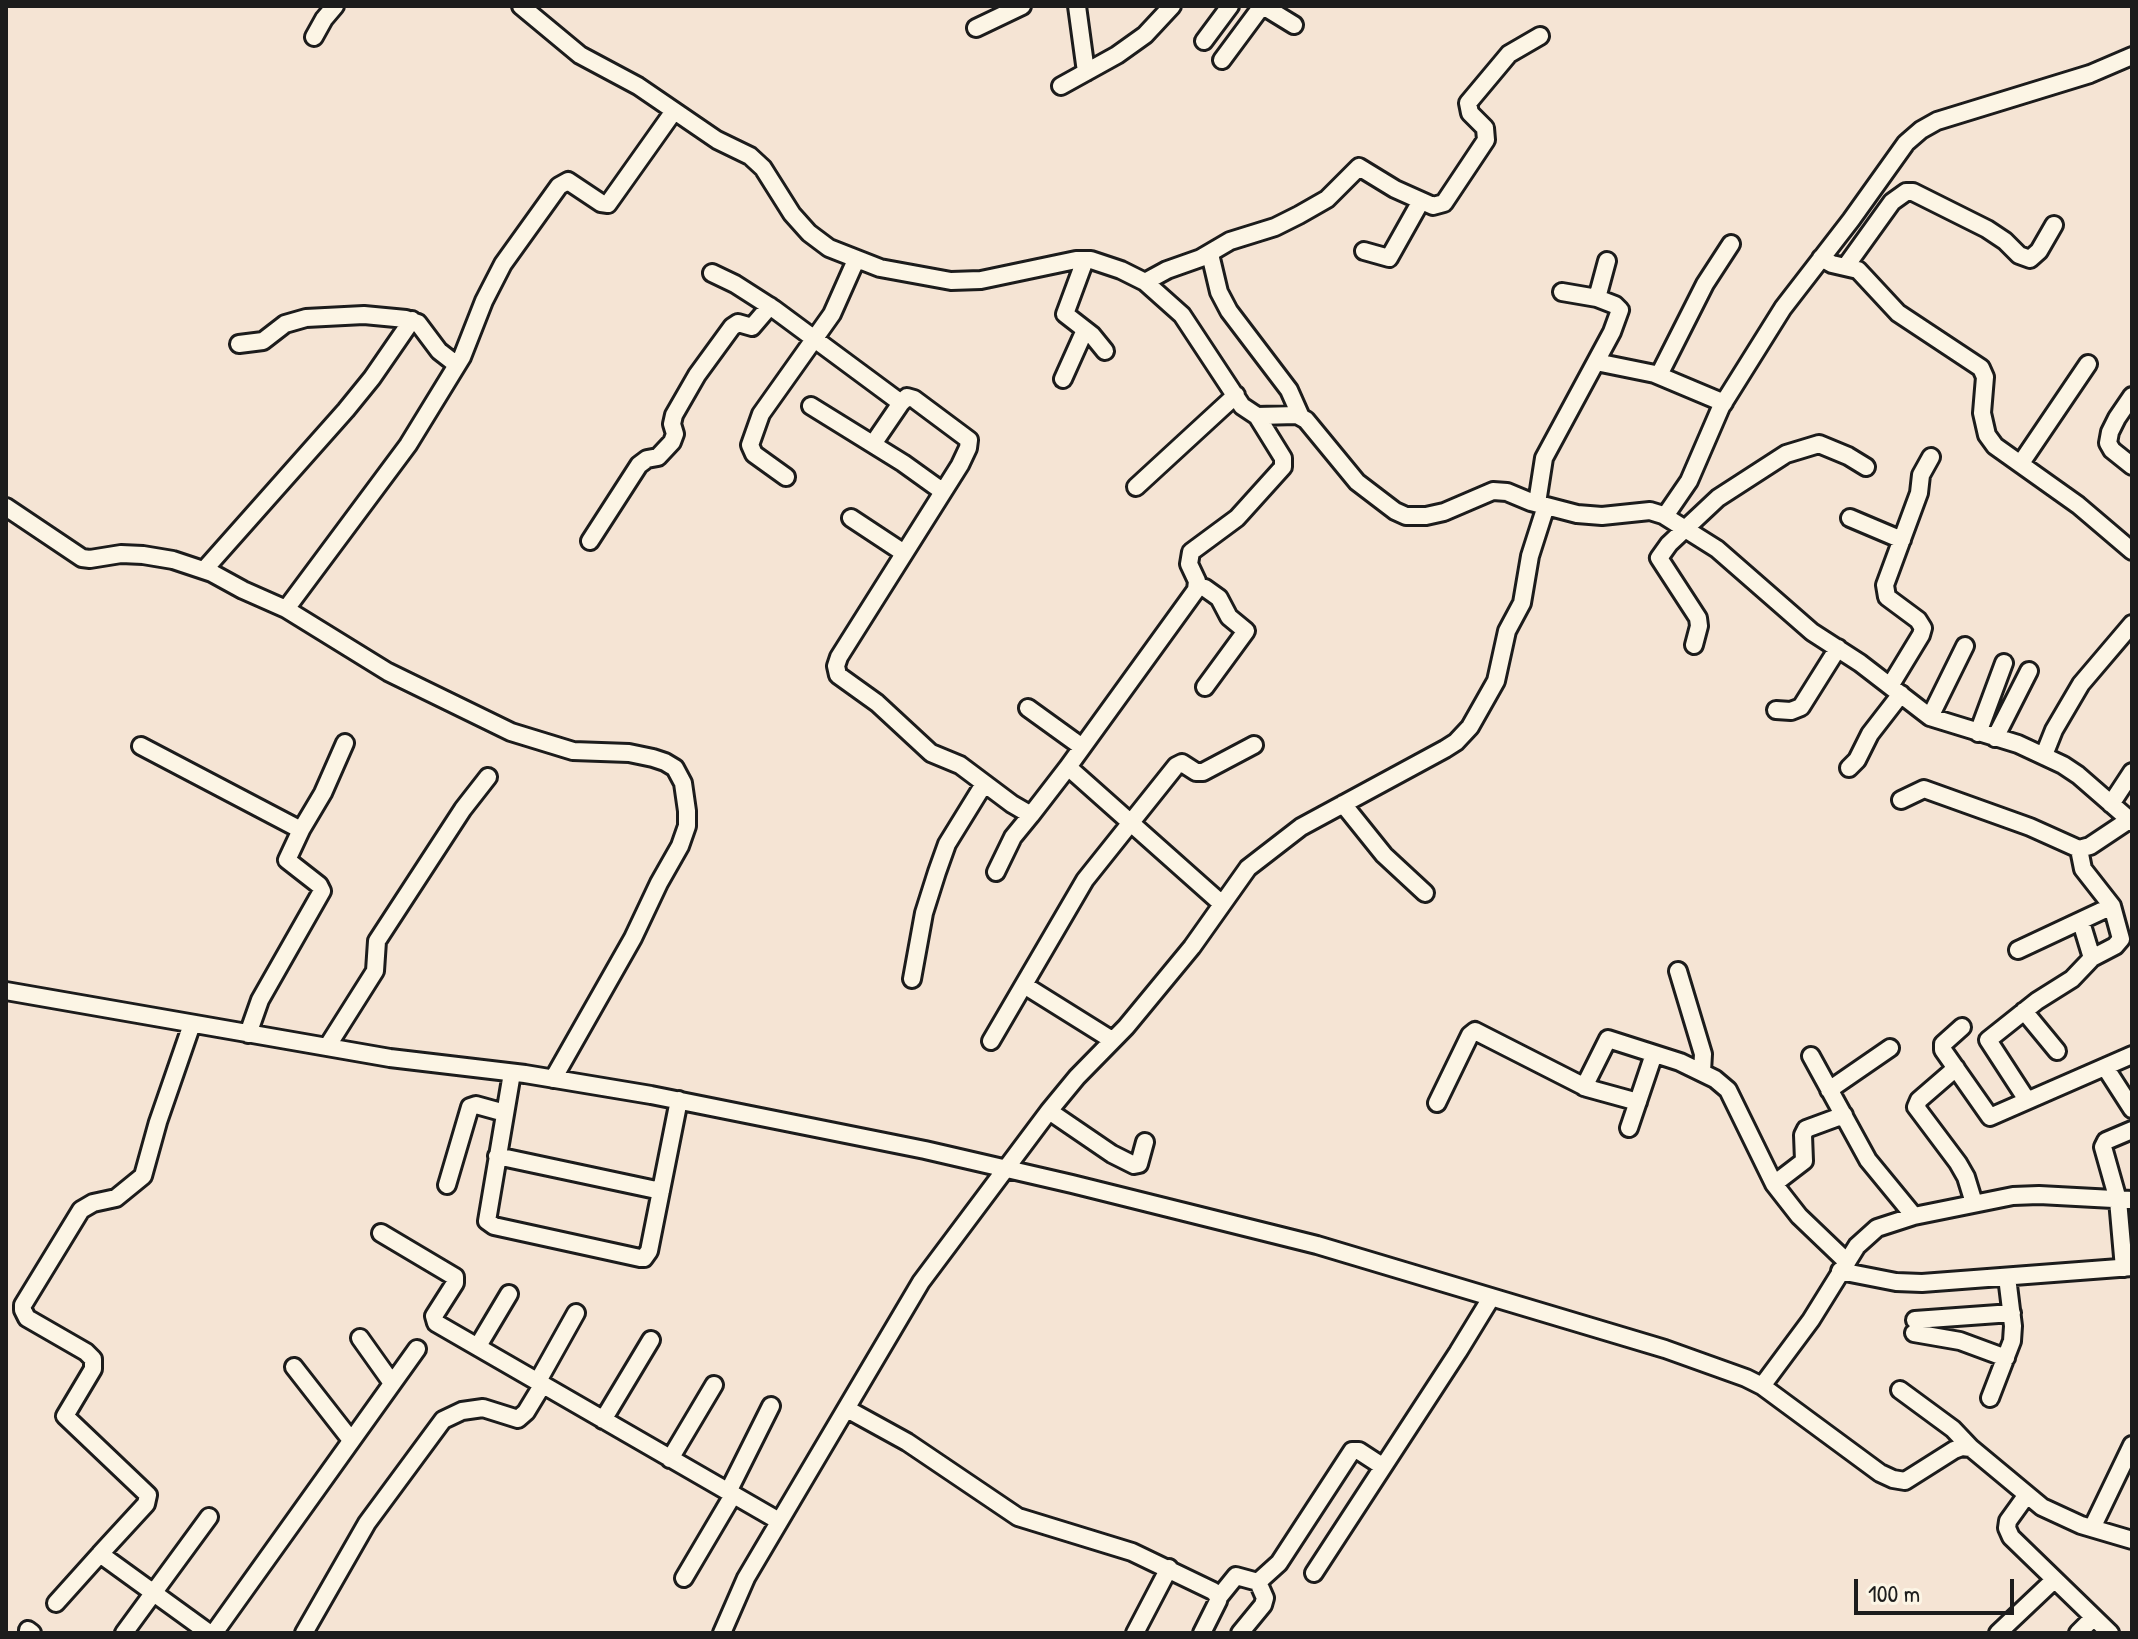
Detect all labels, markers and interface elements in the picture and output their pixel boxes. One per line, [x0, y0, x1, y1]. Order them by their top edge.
scale bar [1858, 1563, 2018, 1613]
text: 100 m [1868, 1577, 1920, 1609]

